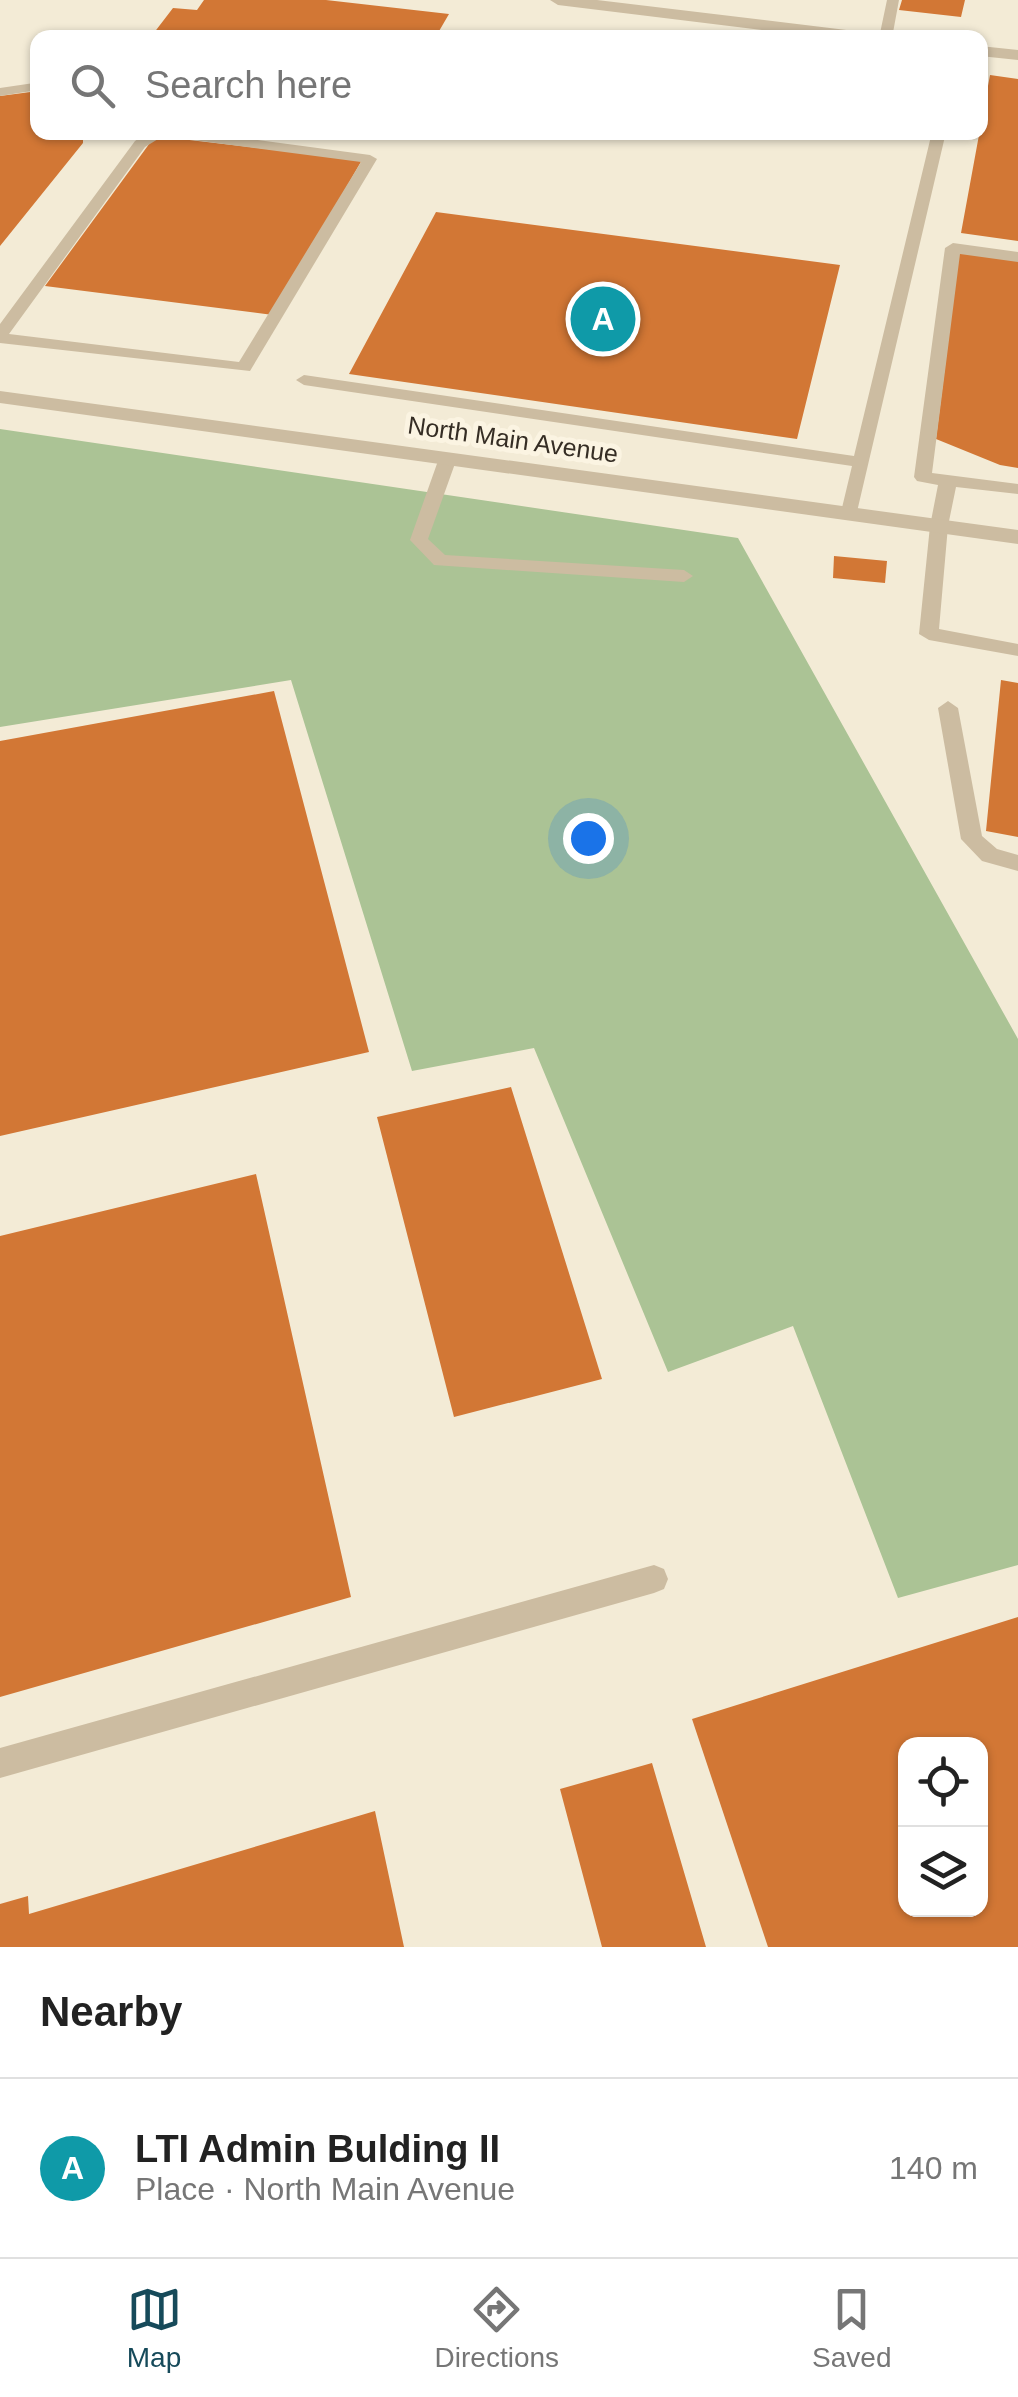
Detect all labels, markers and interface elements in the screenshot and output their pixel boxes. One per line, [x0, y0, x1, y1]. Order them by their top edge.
search box [30, 30, 988, 140]
icon: search [65, 58, 120, 113]
text: Search here [145, 64, 352, 106]
pin: A [570, 282, 636, 356]
street label: North Main Avenue [406, 410, 620, 468]
your location [563, 813, 614, 864]
map controls [898, 1737, 988, 1917]
button: locate [898, 1737, 988, 1827]
button: layers [898, 1827, 988, 1917]
text: Nearby [40, 1988, 182, 2035]
text: LTI Admin Bulding II [135, 2128, 500, 2170]
text: A [61, 2150, 84, 2186]
text: 140 m [889, 2150, 978, 2186]
text: Place · North Main Avenue [135, 2171, 515, 2207]
tab: Map [127, 2282, 182, 2374]
tab: Directions [435, 2282, 559, 2374]
tab: Saved [812, 2282, 891, 2374]

